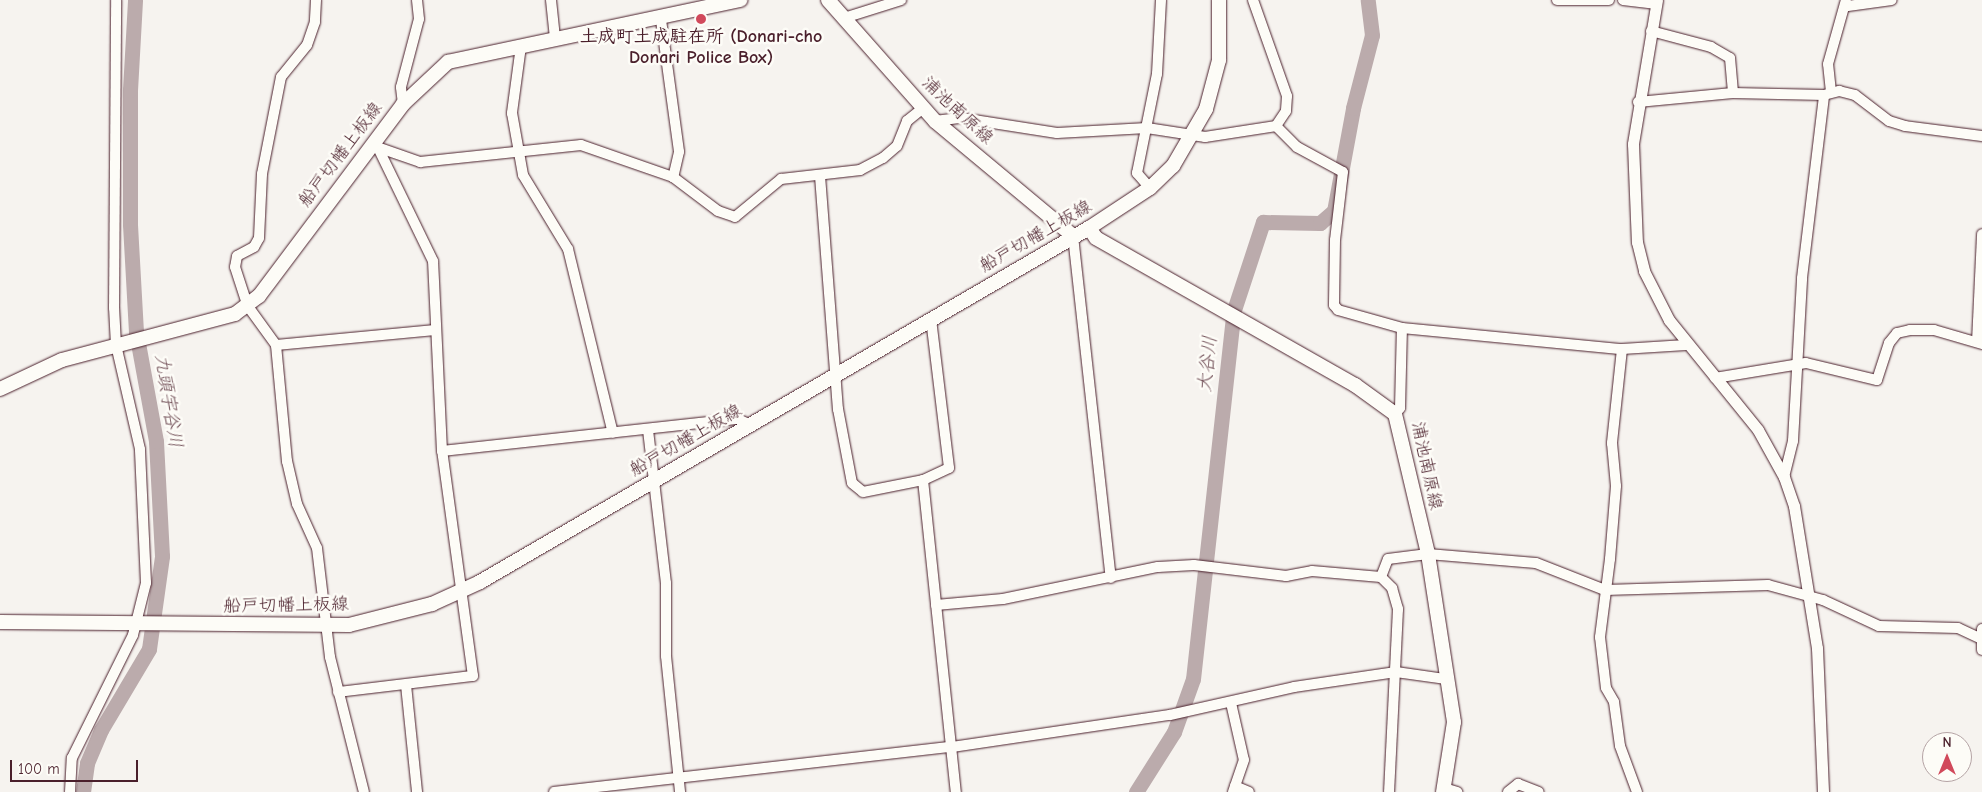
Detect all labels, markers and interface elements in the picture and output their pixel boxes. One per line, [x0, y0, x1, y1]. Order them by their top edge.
marker: 土成町土成駐在所 (Donari-cho Donari Police Box) [695, 13, 707, 25]
place label: 土成町土成駐在所 (Donari-cho Donari Police Box) [580, 27, 822, 70]
street label: 浦池南原線 [917, 72, 997, 150]
street label: 船戸切幡上板線 [294, 98, 388, 212]
street label: 船戸切幡上板線 [976, 196, 1096, 278]
water label: 大谷川 [1194, 334, 1222, 394]
water label: 九頭宇谷川 [149, 352, 187, 450]
street label: 船戸切幡上板線 [626, 400, 746, 482]
street label: 浦池南原線 [1406, 420, 1446, 512]
street label: 船戸切幡上板線 [223, 594, 349, 618]
north arrow [1922, 732, 1972, 782]
text: N [1942, 734, 1952, 751]
scale bar [12, 750, 140, 782]
text: 100 m [18, 760, 60, 778]

